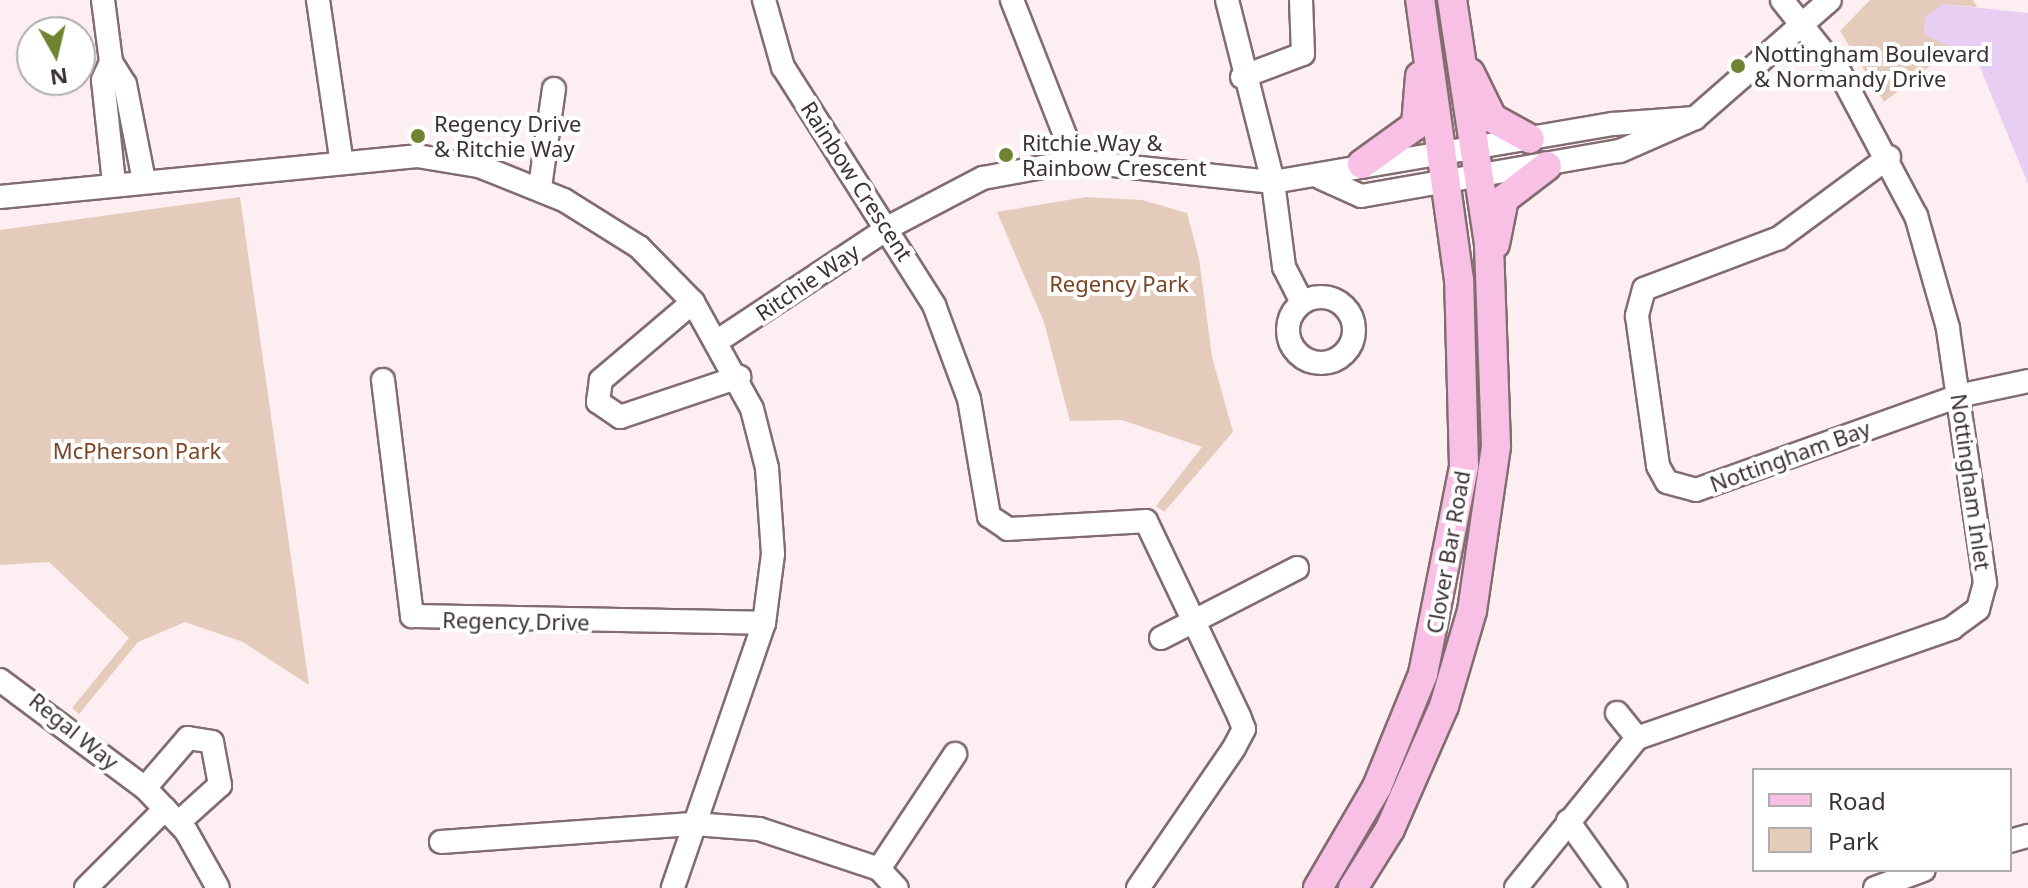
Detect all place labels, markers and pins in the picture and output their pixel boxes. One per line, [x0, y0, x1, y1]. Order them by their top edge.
place label: Nottingham Boulevard & Normandy Drive [1754, 40, 1989, 92]
marker: Nottingham Boulevard & Normandy Drive [1729, 57, 1747, 75]
place label: Regency Drive & Ritchie Way [434, 110, 582, 162]
marker: Regency Drive & Ritchie Way [409, 127, 427, 145]
place label: Ritchie Way & Rainbow Crescent [1022, 129, 1207, 180]
marker: Ritchie Way & Rainbow Crescent [997, 146, 1015, 164]

